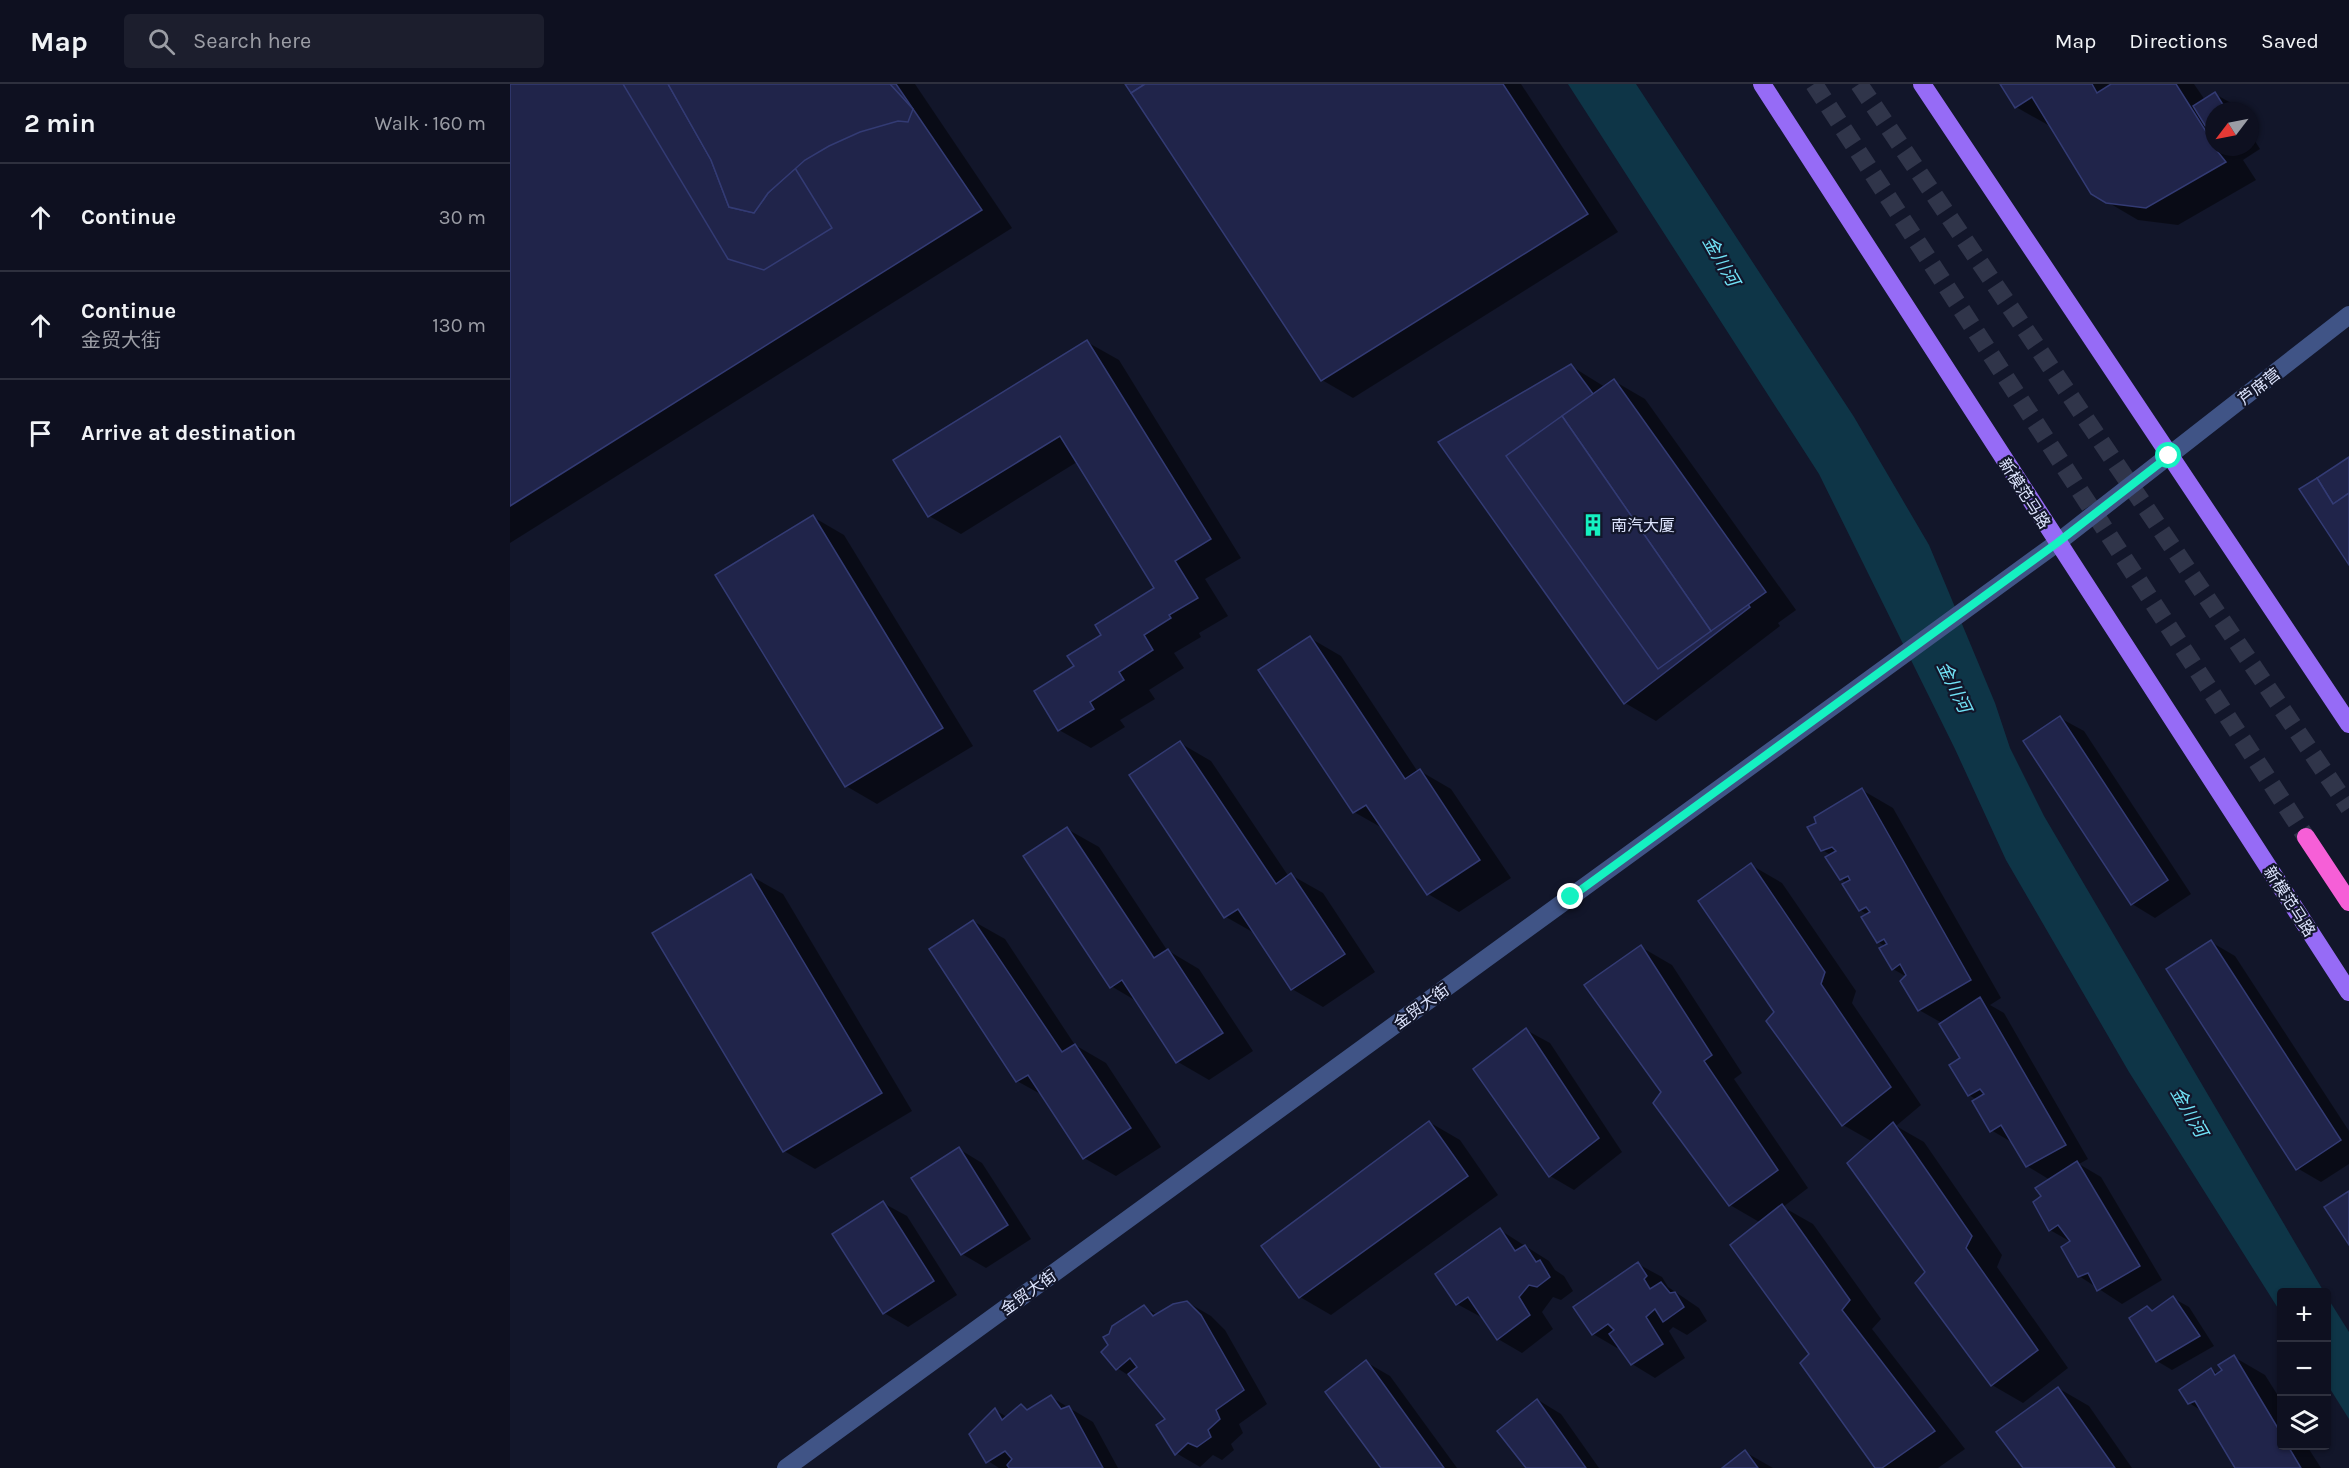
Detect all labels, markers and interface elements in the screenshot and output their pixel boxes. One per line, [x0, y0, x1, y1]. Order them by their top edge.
search box [124, 14, 544, 68]
text: Map [30, 25, 88, 58]
icon: search [145, 25, 178, 58]
text: Search here [193, 28, 311, 54]
text: Map [2055, 29, 2096, 53]
text: Directions [2129, 29, 2228, 53]
text: Saved [2261, 29, 2319, 53]
north arrow [2205, 102, 2259, 156]
text: 2 min [24, 108, 96, 139]
text: Walk · 160 m [374, 112, 486, 135]
icon: ahead [24, 201, 57, 234]
text: Continue [81, 204, 176, 230]
text: 30 m [439, 206, 486, 229]
water label: 金川河 [1698, 232, 1746, 292]
text: Continue [81, 298, 176, 324]
icon: ahead [24, 309, 57, 342]
text: 130 m [432, 314, 486, 337]
text: 金贸大街 [81, 329, 161, 352]
street label: 芦席营 [2235, 364, 2284, 409]
icon: arrive [24, 417, 57, 450]
text: Arrive at destination [81, 420, 296, 446]
route start [2155, 442, 2181, 468]
street label: 新模范马路 [1995, 455, 2054, 532]
building icon: 南汽大厦 [1580, 512, 1606, 538]
place label: 南汽大厦 [1611, 516, 1675, 535]
water label: 金川河 [1932, 658, 1977, 719]
street label: 新模范马路 [2260, 863, 2319, 940]
route end [1557, 883, 1583, 909]
street label: 金贸大街 [1390, 980, 1453, 1033]
water label: 金川河 [2166, 1083, 2214, 1143]
street label: 金贸大街 [997, 1266, 1060, 1319]
map controls [2277, 1288, 2331, 1450]
button: + [2277, 1288, 2331, 1342]
button: − [2277, 1342, 2331, 1396]
button: layers [2277, 1396, 2331, 1450]

